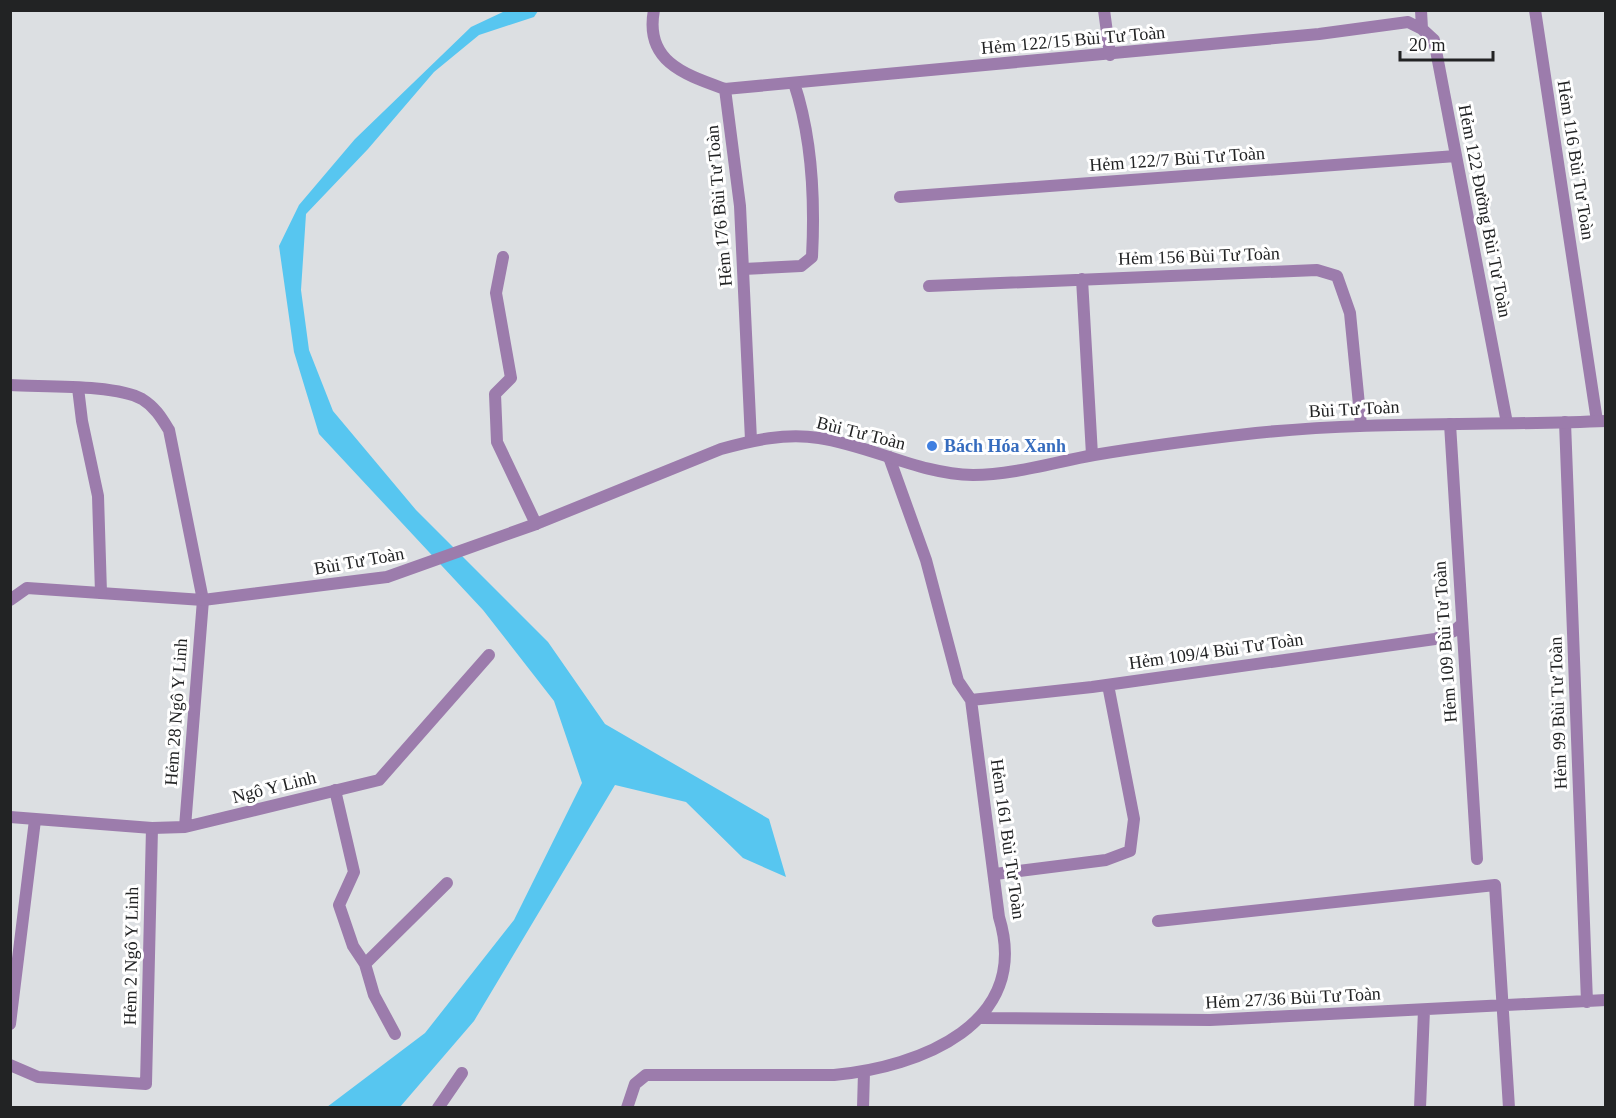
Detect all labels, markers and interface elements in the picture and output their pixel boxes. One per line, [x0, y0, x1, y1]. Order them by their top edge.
street label: Hẻm 122/15 Bùi Tư Toàn [980, 22, 1166, 58]
scale bar [1400, 24, 1493, 62]
text: 20 m [1409, 35, 1446, 55]
street label: Hẻm 116 Bùi Tư Toàn [1554, 79, 1598, 241]
street label: Hẻm 122 Đường Bùi Tư Toàn [1455, 103, 1515, 319]
street label: Hẻm 176 Bùi Tư Toàn [702, 125, 736, 287]
street label: Hẻm 122/7 Bùi Tư Toàn [1089, 143, 1265, 175]
street label: Hẻm 156 Bùi Tư Toàn [1118, 243, 1280, 269]
street label: Bùi Tư Toàn [1308, 397, 1400, 421]
street label: Bùi Tư Toàn [815, 412, 907, 454]
place label: Bách Hóa Xanh [944, 436, 1066, 456]
marker: Bách Hóa Xanh [925, 439, 939, 453]
street label: Bùi Tư Toàn [313, 543, 405, 579]
street label: Hẻm 109 Bùi Tư Toàn [1429, 561, 1461, 723]
street label: Hẻm 109/4 Bùi Tư Toàn [1128, 629, 1304, 673]
street label: Hẻm 99 Bùi Tư Toàn [1545, 636, 1571, 790]
street label: Hẻm 28 Ngô Y Linh [161, 638, 191, 786]
street label: Hẻm 161 Bùi Tư Toàn [987, 757, 1029, 921]
street label: Ngô Y Linh [230, 767, 318, 807]
street label: Hẻm 2 Ngô Y Linh [120, 887, 142, 1025]
street label: Hẻm 27/36 Bùi Tư Toàn [1205, 983, 1381, 1013]

